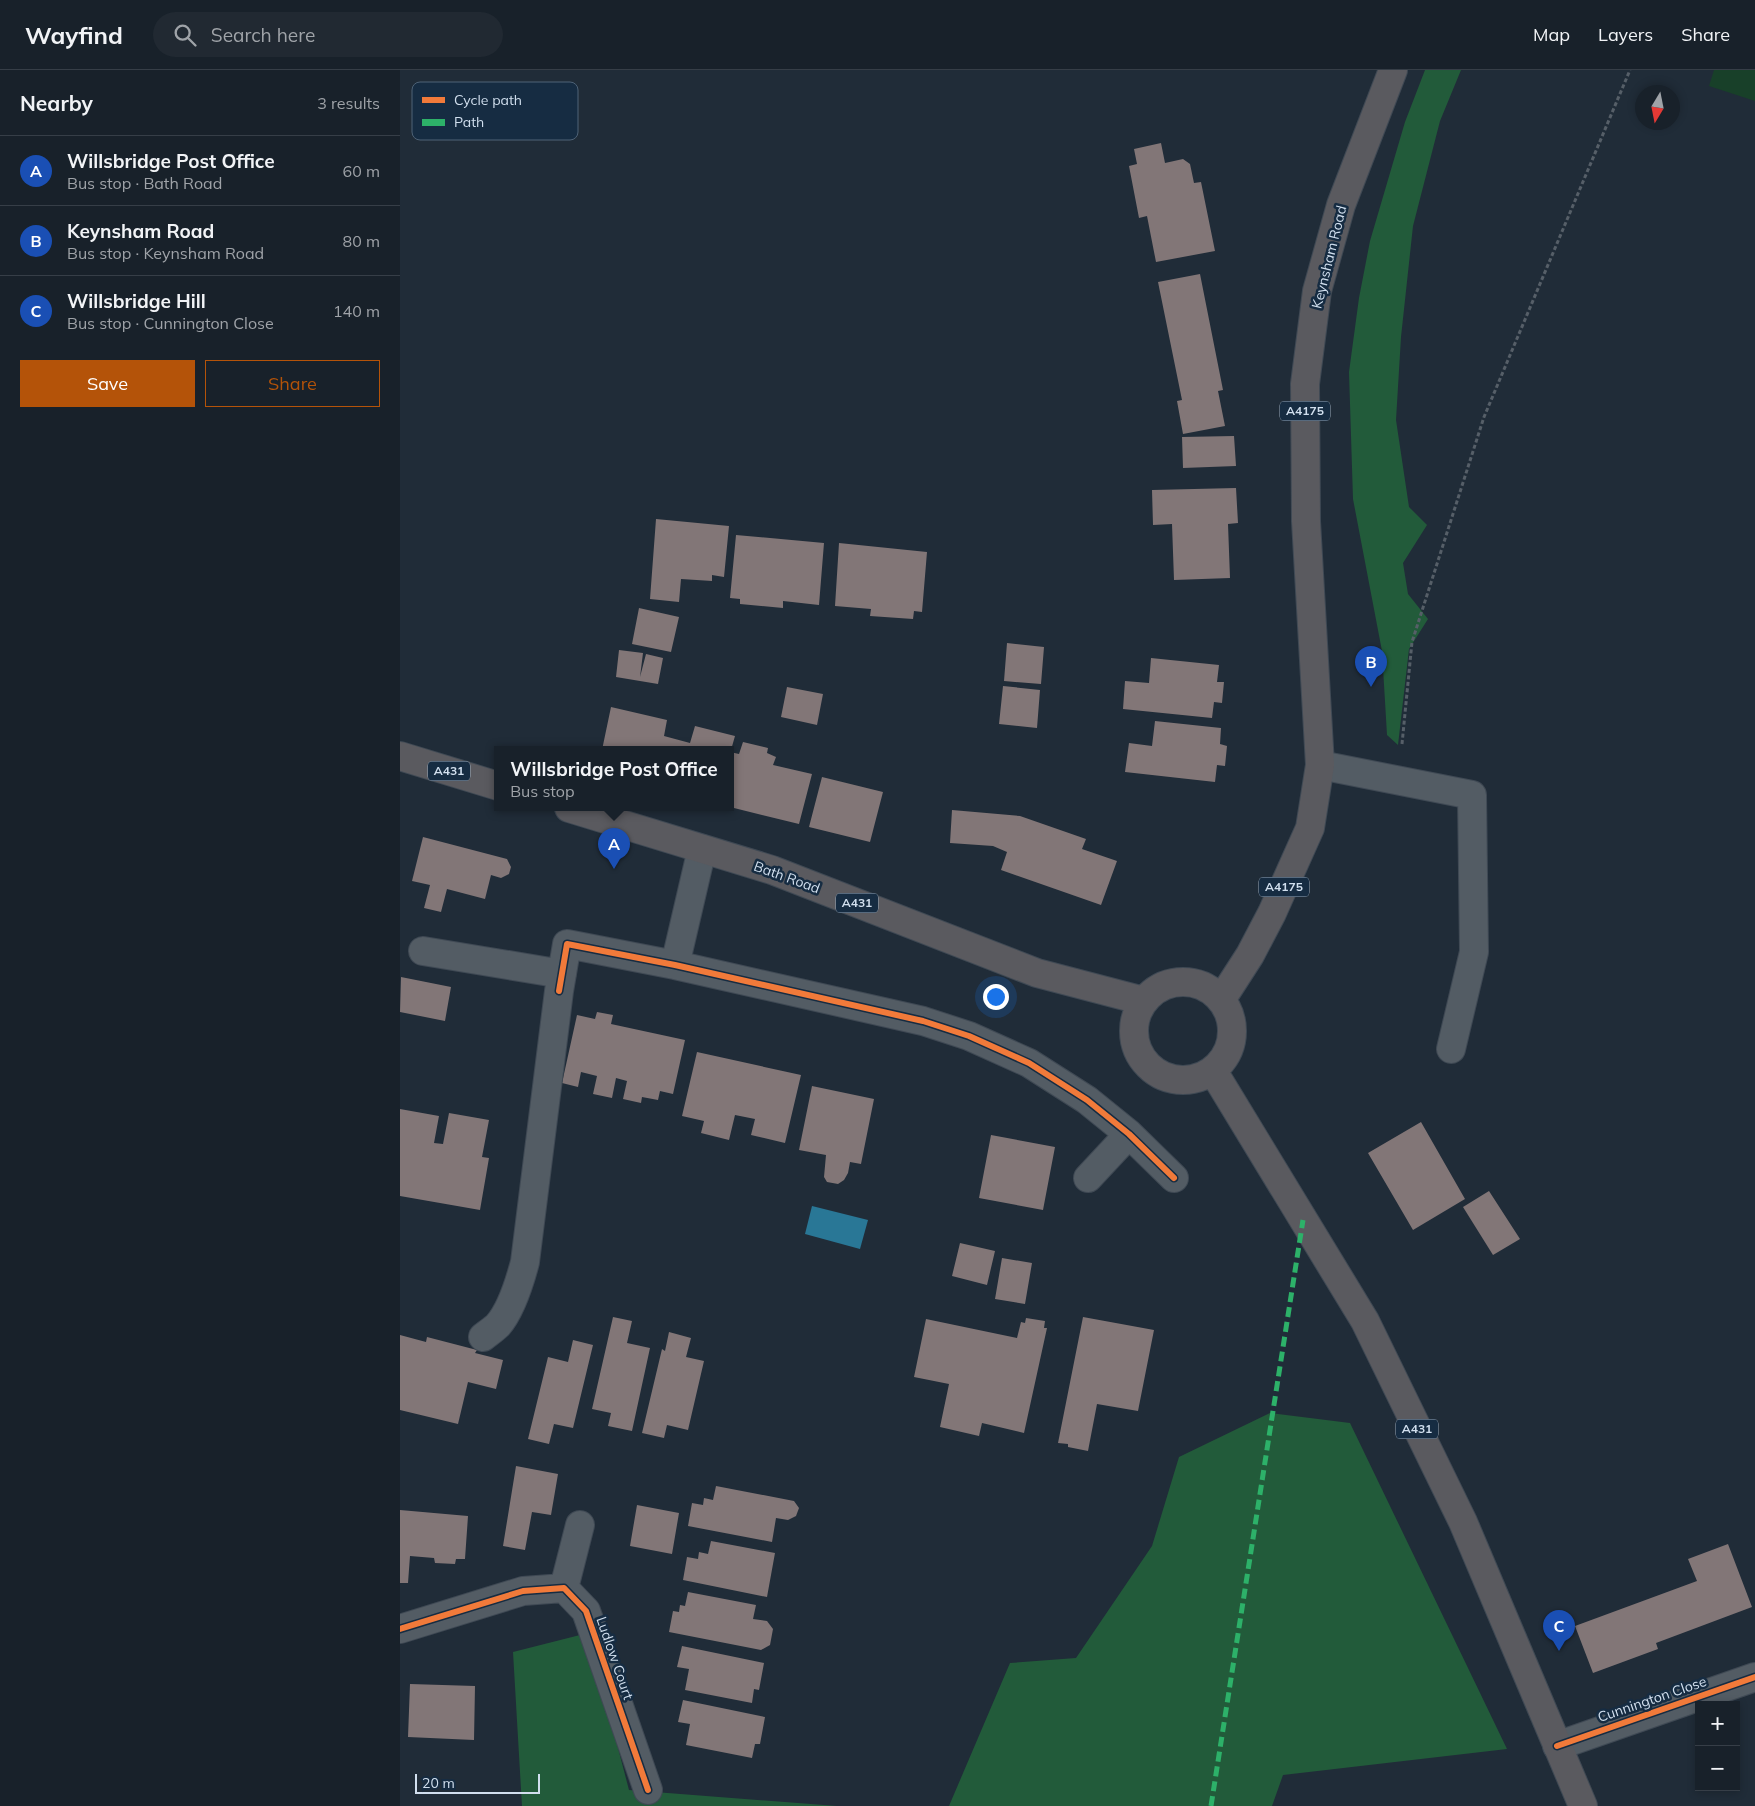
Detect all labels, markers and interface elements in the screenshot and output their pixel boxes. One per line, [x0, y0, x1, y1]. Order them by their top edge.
search box [153, 12, 503, 57]
text: Wayfind [25, 20, 123, 50]
icon: search [171, 21, 199, 49]
text: Search here [211, 23, 315, 47]
text: Map [1533, 23, 1570, 46]
text: Layers [1598, 23, 1653, 46]
text: Share [1681, 23, 1730, 46]
legend [412, 82, 578, 140]
north arrow [1635, 85, 1680, 130]
text: Nearby [20, 90, 93, 116]
text: Cycle path [454, 91, 522, 109]
text: 3 results [317, 93, 380, 113]
text: Path [454, 113, 484, 131]
text: Willsbridge Post Office [67, 149, 275, 173]
text: A [30, 161, 42, 181]
text: 60 m [343, 161, 380, 181]
text: Bus stop · Bath Road [67, 173, 222, 193]
street label: Keynsham Road [1307, 204, 1351, 310]
text: Keynsham Road [67, 219, 214, 243]
text: B [30, 231, 42, 251]
text: 80 m [343, 231, 380, 251]
text: Bus stop · Keynsham Road [67, 243, 264, 263]
text: Willsbridge Hill [67, 289, 206, 313]
text: C [31, 301, 41, 321]
text: 140 m [333, 301, 380, 321]
text: Bus stop · Cunnington Close [67, 313, 274, 333]
button: Save [20, 360, 195, 407]
button: Share [205, 360, 380, 407]
road number: A4175 [1280, 402, 1330, 421]
pin: B [1355, 646, 1387, 687]
popup [494, 746, 734, 811]
text: Willsbridge Post Office [510, 757, 718, 781]
road number: A431 [428, 761, 470, 780]
text: Bus stop [510, 781, 575, 801]
pin: A [598, 828, 630, 869]
street label: Bath Road [752, 857, 822, 897]
road number: A4175 [1259, 878, 1309, 896]
road number: A431 [836, 894, 878, 912]
your location [983, 984, 1009, 1010]
road number: A431 [1396, 1420, 1438, 1438]
pin: C [1543, 1610, 1575, 1651]
street label: Ludlow Court [592, 1614, 638, 1702]
street label: Cunnington Close [1595, 1672, 1709, 1726]
map controls [1695, 1701, 1740, 1791]
button: + [1695, 1701, 1740, 1746]
button: − [1695, 1746, 1740, 1791]
scale bar [415, 1771, 540, 1794]
text: 20 m [422, 1774, 455, 1792]

